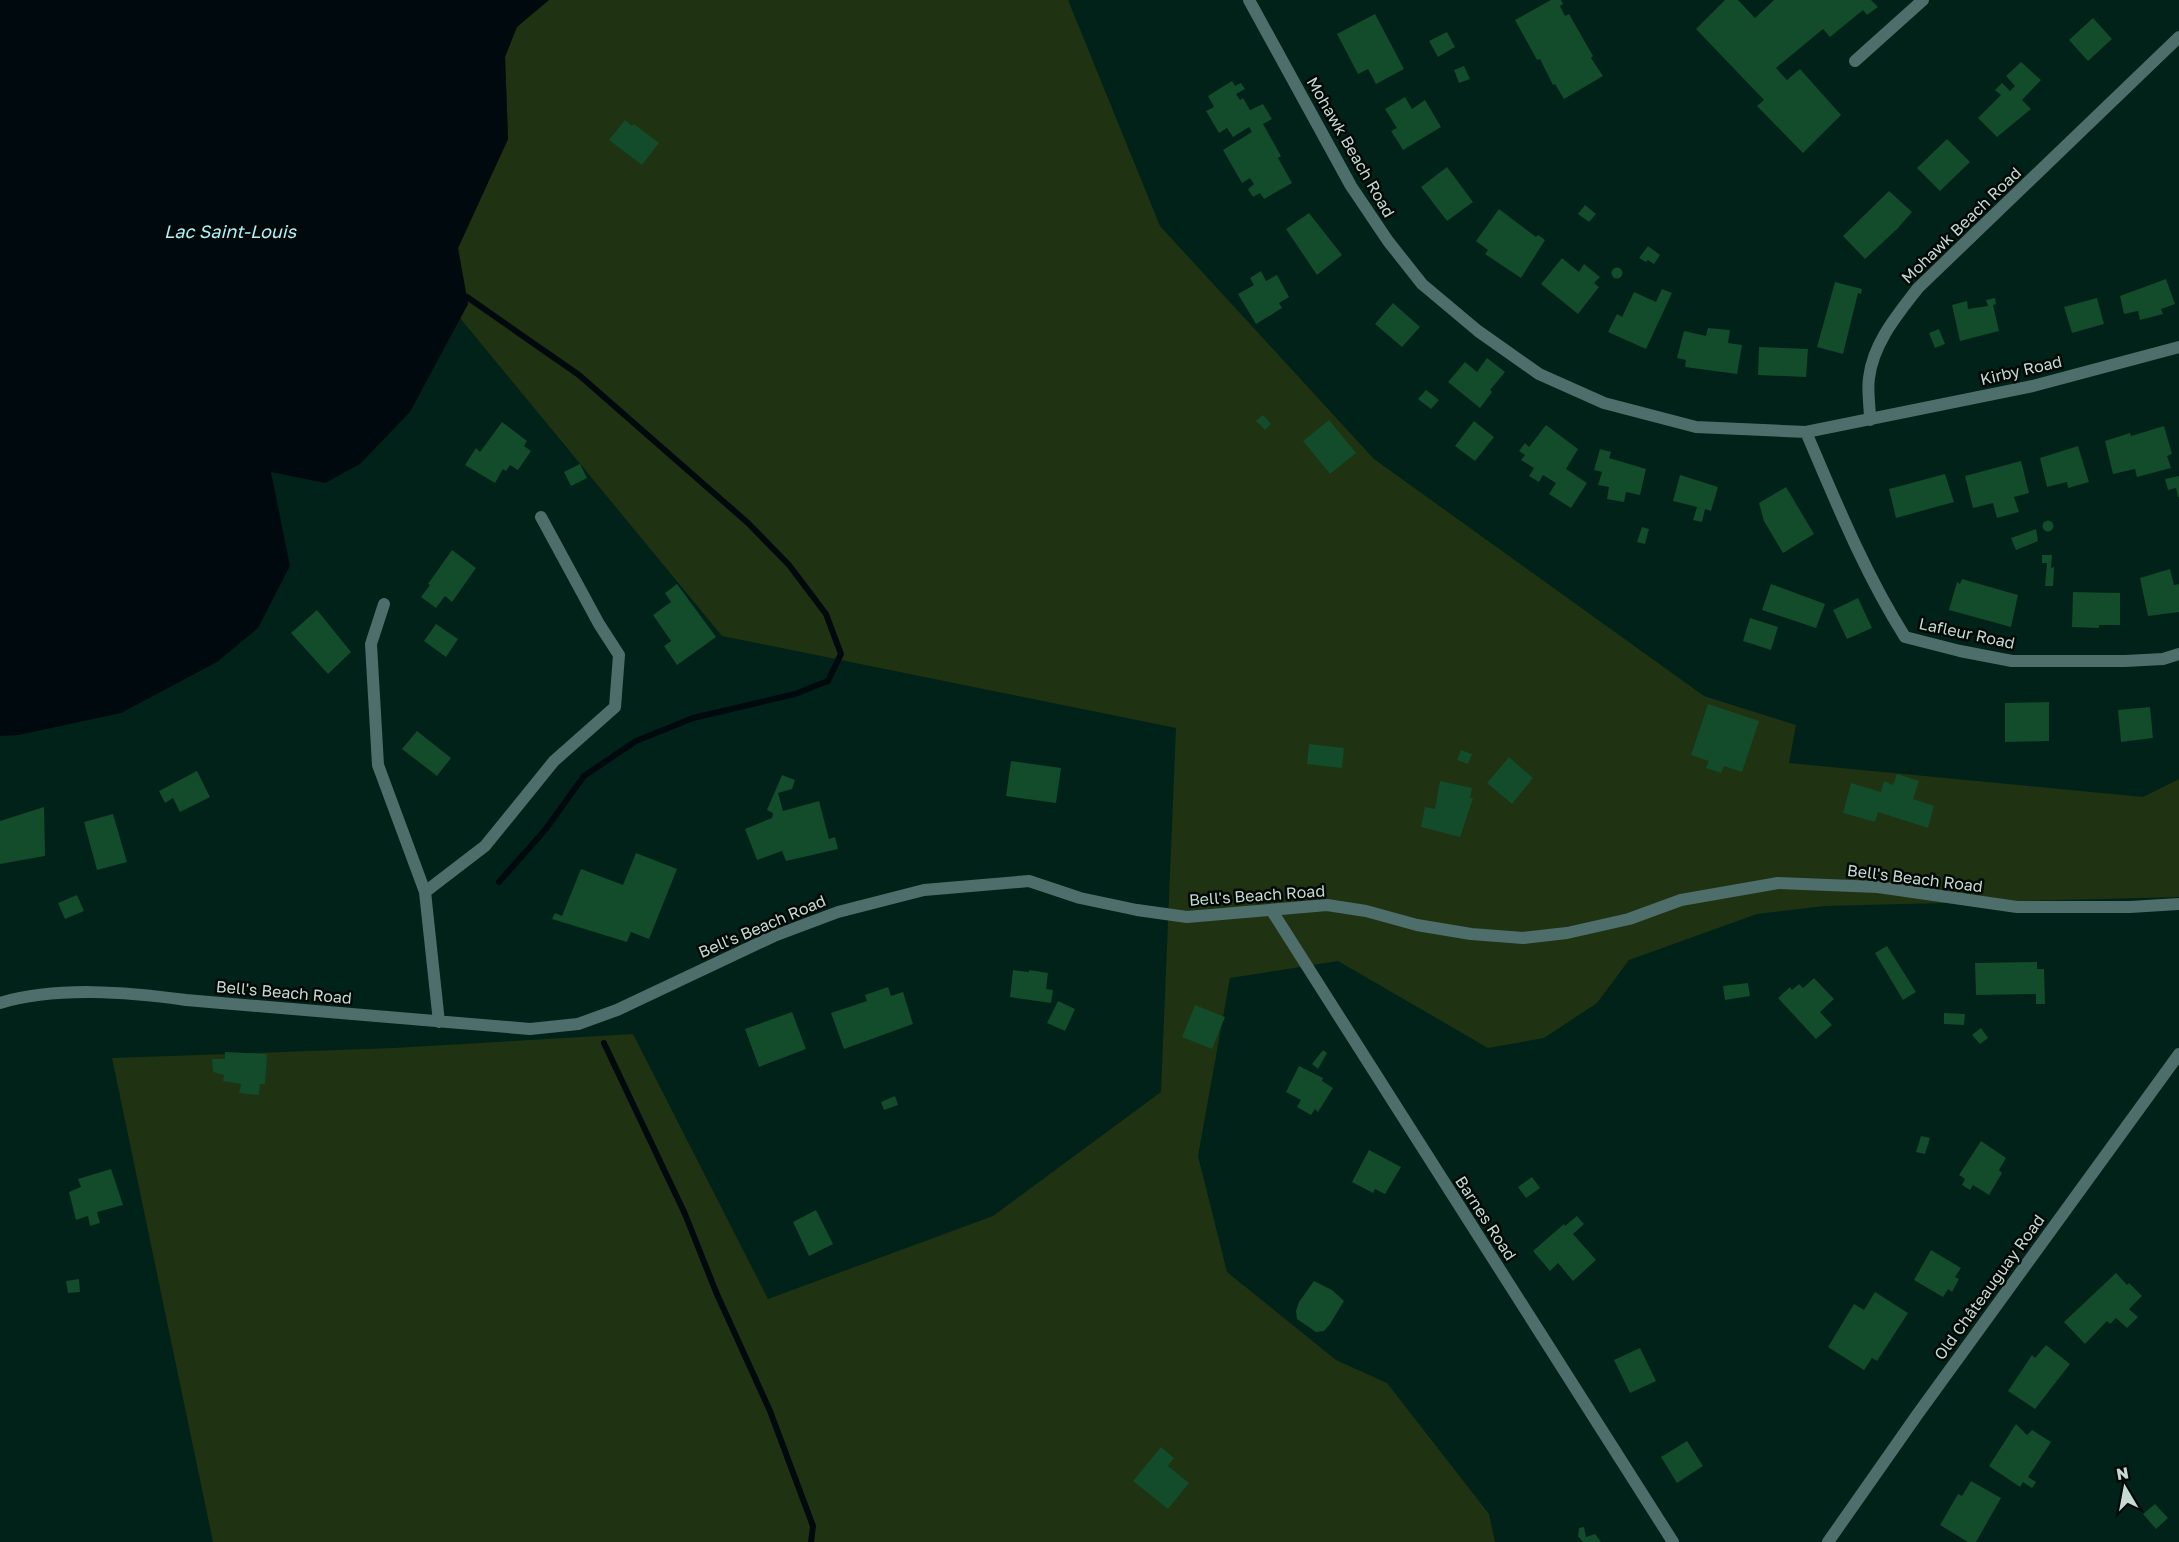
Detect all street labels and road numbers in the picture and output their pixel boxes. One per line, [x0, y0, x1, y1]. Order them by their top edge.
street label: Mohawk Beach Road [1303, 73, 1399, 221]
street label: Mohawk Beach Road [1897, 163, 2025, 287]
street label: Kirby Road [1978, 351, 2064, 389]
street label: Lafleur Road [1917, 613, 2017, 653]
street label: Bell's Beach Road [1846, 860, 1984, 896]
street label: Bell's Beach Road [1188, 880, 1326, 910]
street label: Bell's Beach Road [695, 890, 829, 962]
street label: Bell's Beach Road [215, 976, 353, 1008]
street label: Barnes Road [1451, 1172, 1521, 1264]
street label: Old Châteauguay Road [1929, 1210, 2049, 1364]

